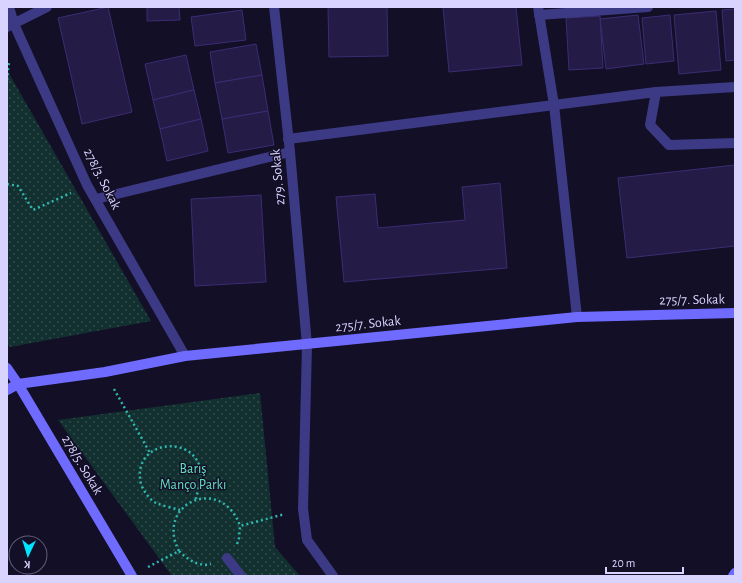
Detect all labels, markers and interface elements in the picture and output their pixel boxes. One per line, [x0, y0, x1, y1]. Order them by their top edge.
street label: 278/3. Sokak [81, 146, 124, 212]
street label: 279. Sokak [269, 148, 287, 206]
street label: 275/7. Sokak [659, 292, 726, 308]
street label: 275/7. Sokak [335, 314, 402, 334]
street label: 278/5. Sokak [59, 433, 105, 498]
park label: Barış Manço Parkı [160, 462, 226, 492]
north arrow [8, 535, 48, 575]
scale bar [606, 549, 683, 575]
text: 20 m [612, 557, 635, 569]
text: K [23, 559, 31, 570]

